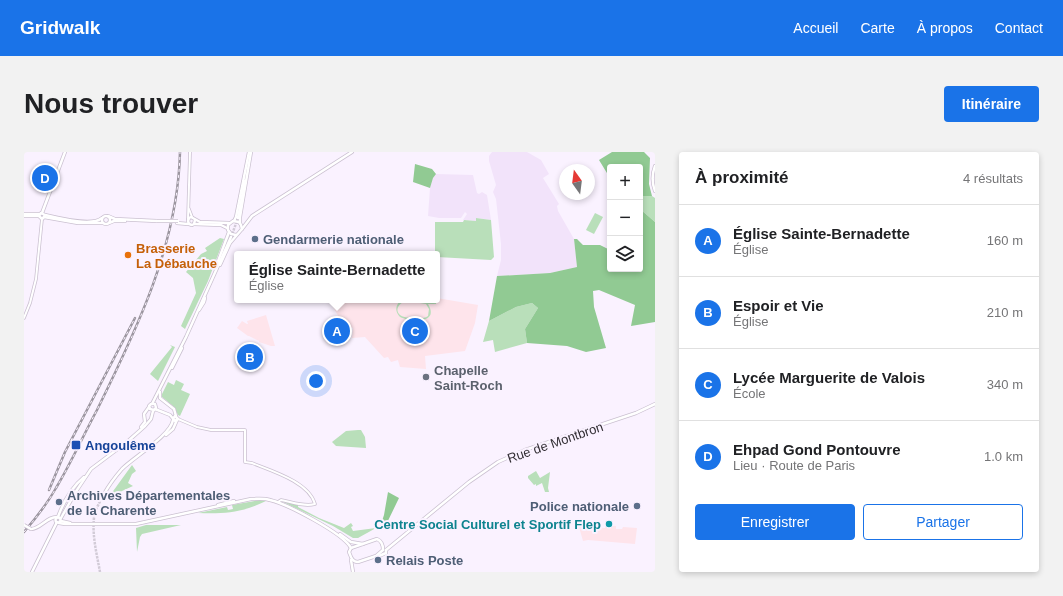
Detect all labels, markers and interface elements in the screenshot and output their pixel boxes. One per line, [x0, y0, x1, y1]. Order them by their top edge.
text: Gridwalk [20, 17, 100, 38]
text: Accueil [793, 20, 838, 36]
text: Carte [860, 20, 895, 36]
text: À propos [917, 20, 973, 36]
text: Contact [995, 20, 1043, 36]
button: Itinéraire [944, 86, 1039, 122]
text: Nous trouver [24, 88, 198, 119]
pin: D [32, 163, 58, 193]
north arrow [559, 164, 595, 200]
map controls [607, 164, 643, 272]
button: + [607, 164, 643, 200]
text: À proximité [695, 168, 789, 187]
text: 4 résultats [963, 171, 1023, 186]
button: − [607, 200, 643, 236]
text: Église Sainte-Bernadette [733, 225, 910, 242]
place label: Gendarmerie nationale [263, 232, 404, 247]
text: A [703, 233, 713, 248]
text: 160 m [987, 233, 1023, 248]
marker: Gendarmerie nationale [250, 234, 260, 244]
button: layers [607, 236, 643, 272]
place label: Brasserie La Débauche [136, 241, 217, 271]
text: Église [733, 242, 768, 257]
marker: Brasserie La Débauche [123, 250, 133, 260]
popup [234, 251, 440, 303]
text: Église Sainte-Bernadette [249, 261, 425, 278]
text: Église [249, 278, 284, 293]
text: Espoir et Vie [733, 297, 824, 314]
text: B [703, 305, 713, 320]
text: 210 m [987, 305, 1023, 320]
text: Église [733, 314, 768, 329]
pin: A [324, 316, 350, 346]
pin: C [402, 316, 428, 346]
pin: B [237, 342, 263, 372]
place label: Chapelle Saint-Roch [434, 363, 503, 393]
text: Lycée Marguerite de Valois [733, 369, 925, 386]
your location [306, 371, 326, 391]
marker: Chapelle Saint-Roch [421, 372, 431, 382]
text: C [703, 377, 713, 392]
text: 340 m [987, 377, 1023, 392]
text: École [733, 386, 766, 401]
street label: Rue de Montbron [505, 419, 605, 466]
place label: Angoulême [85, 438, 156, 453]
marker: Angoulême [70, 439, 82, 451]
text: Ehpad Gond Pontouvre [733, 441, 901, 458]
text: D [703, 449, 713, 464]
text: 1.0 km [984, 449, 1023, 464]
text: Lieu · Route de Paris [733, 458, 855, 473]
place label: Archives Départementales de la Charente [67, 488, 230, 518]
marker: Archives Départementales de la Charente [54, 497, 64, 507]
place label: Police nationale [530, 499, 629, 514]
marker: Police nationale [632, 501, 642, 511]
button: Enregistrer [695, 504, 855, 540]
button: Partager [863, 504, 1023, 540]
place label: Centre Social Culturel et Sportif Flep [374, 517, 601, 532]
marker: Centre Social Culturel et Sportif Flep [604, 519, 614, 529]
place label: Relais Poste [386, 553, 463, 568]
marker: Relais Poste [373, 555, 383, 565]

